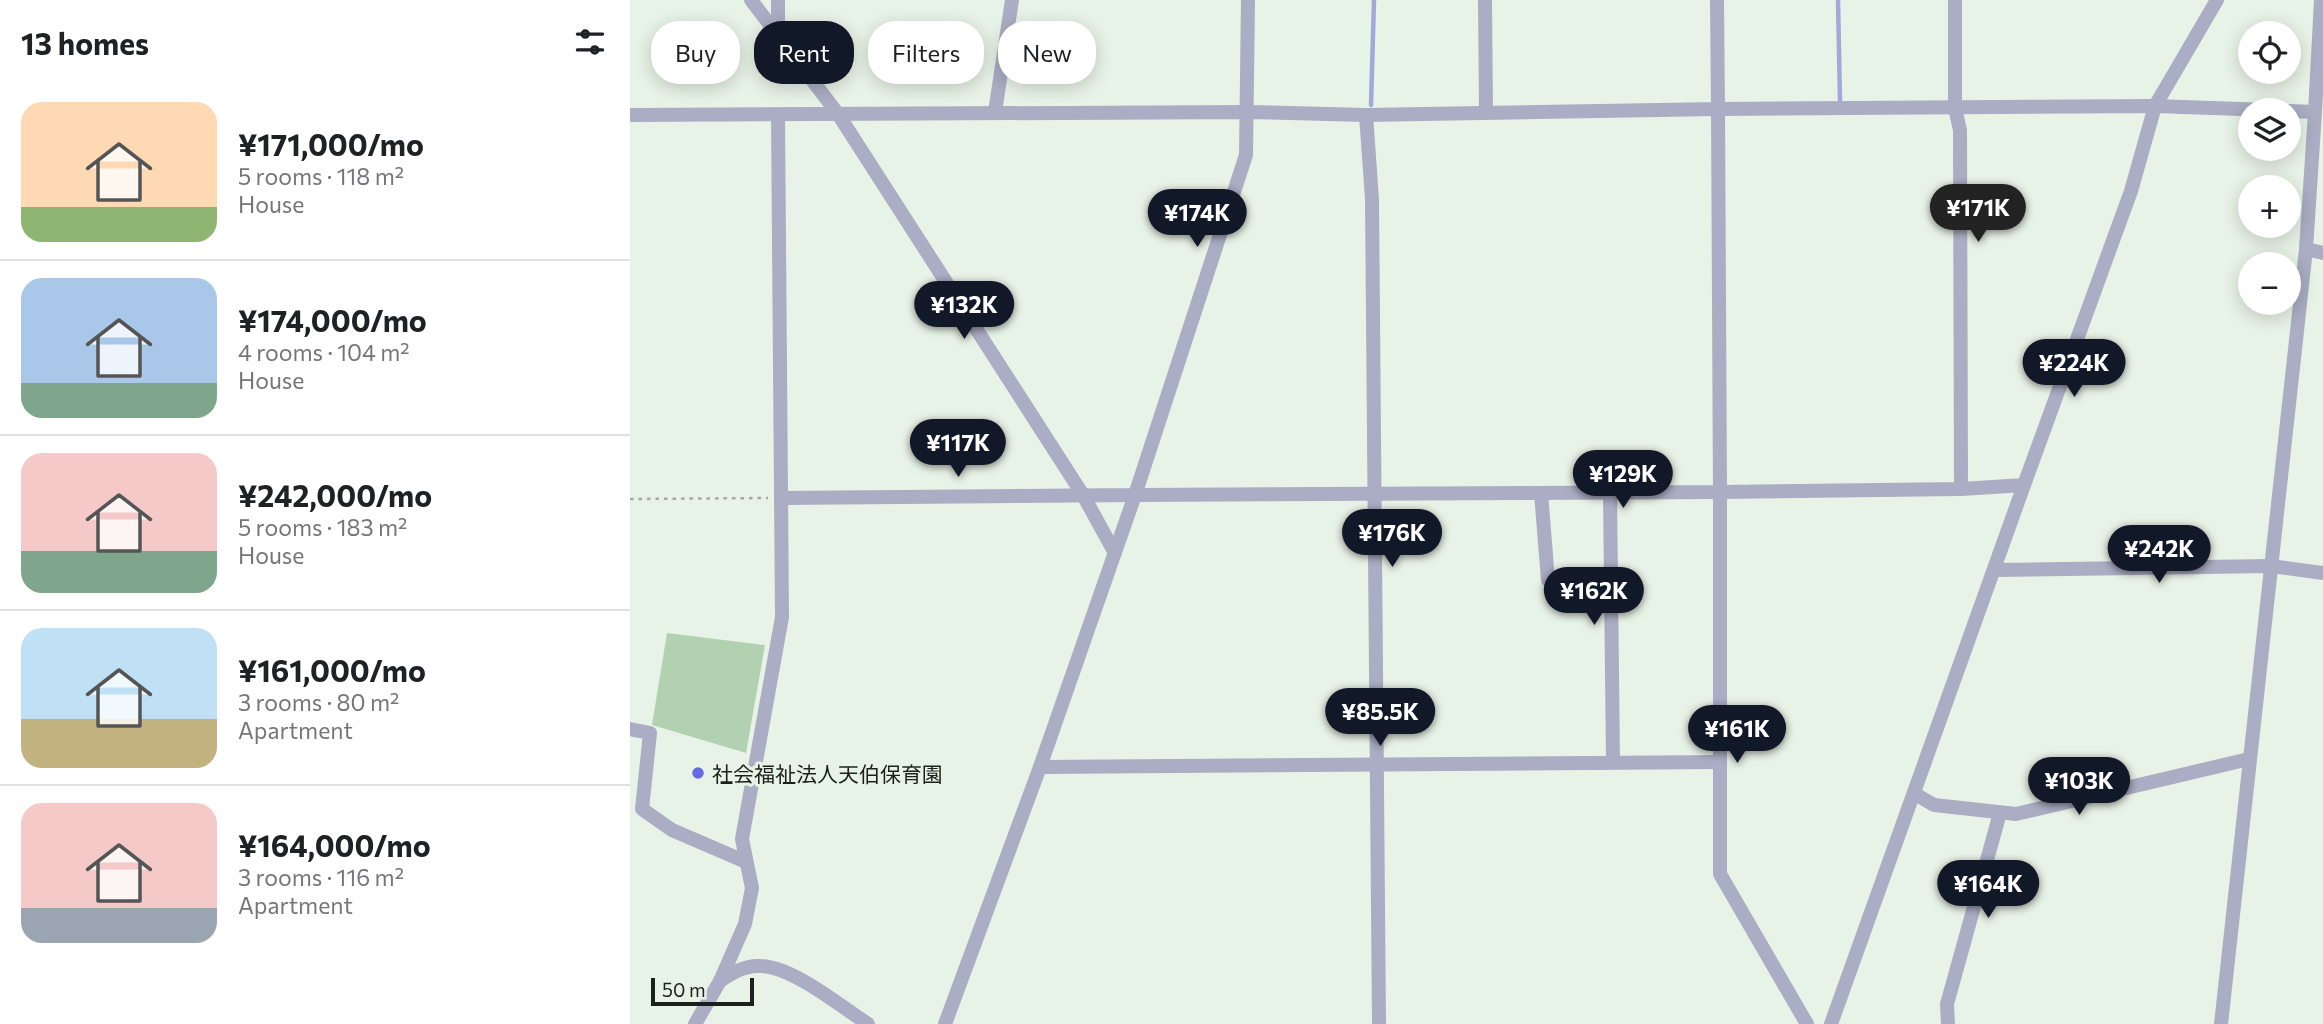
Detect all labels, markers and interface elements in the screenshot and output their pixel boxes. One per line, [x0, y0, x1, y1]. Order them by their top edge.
chip: Buy [651, 21, 740, 84]
chip: Rent [754, 21, 854, 84]
chip: Filters [868, 21, 984, 84]
chip: New [998, 21, 1096, 84]
map controls [2238, 21, 2301, 315]
button: locate [2238, 21, 2301, 84]
icon: filters [571, 23, 609, 61]
text: 13 homes [21, 24, 149, 61]
button: layers [2238, 98, 2301, 161]
text: ¥171,000/mo [238, 125, 424, 162]
icon: home [77, 130, 161, 214]
text: 5 rooms · 118 m² [238, 162, 404, 190]
button: + [2238, 175, 2301, 238]
pin: ¥171K [1929, 184, 2027, 244]
text: House [238, 190, 304, 218]
pin: ¥174K [1148, 190, 1246, 249]
text: ¥171K [1946, 193, 2010, 221]
text: ¥174K [1164, 198, 1230, 226]
button: − [2238, 252, 2301, 315]
pin: ¥132K [915, 282, 1013, 341]
text: ¥132K [930, 290, 998, 318]
text: ¥174,000/mo [238, 301, 427, 338]
icon: home [77, 306, 161, 390]
text: 4 rooms · 104 m² [238, 338, 410, 366]
pin: ¥224K [2025, 340, 2123, 399]
text: ¥224K [2039, 348, 2109, 376]
text: House [238, 366, 304, 394]
pin: ¥117K [909, 420, 1007, 479]
text: ¥117K [926, 428, 990, 456]
pin: ¥129K [1574, 450, 1672, 510]
text: ¥129K [1589, 459, 1657, 487]
text: ¥242,000/mo [238, 476, 432, 513]
icon: home [77, 481, 161, 565]
pin: ¥176K [1343, 510, 1441, 569]
text: 5 rooms · 183 m² [238, 513, 407, 541]
text: ¥176K [1358, 518, 1426, 546]
pin: ¥242K [2110, 526, 2208, 585]
text: ¥242K [2124, 534, 2194, 562]
text: House [238, 541, 304, 569]
pin: ¥162K [1545, 568, 1643, 627]
text: ¥162K [1560, 576, 1628, 604]
text: ¥161,000/mo [238, 651, 426, 688]
icon: home [77, 656, 161, 740]
text: 3 rooms · 80 m² [238, 688, 399, 716]
pin: ¥85.5K [1323, 688, 1437, 748]
text: ¥85.5K [1341, 697, 1419, 725]
pin: ¥161K [1688, 706, 1786, 765]
text: ¥161K [1704, 714, 1770, 742]
text: Apartment [238, 716, 353, 744]
pin: ¥103K [2030, 758, 2128, 817]
place label: 社会福祉法人天伯保育園 [712, 761, 943, 786]
marker: 社会福祉法人天伯保育園 [690, 765, 706, 781]
text: ¥103K [2044, 766, 2114, 794]
text: ¥164,000/mo [238, 826, 431, 863]
icon: home [77, 831, 161, 915]
pin: ¥164K [1939, 860, 2037, 920]
text: 3 rooms · 116 m² [238, 863, 404, 891]
text: ¥164K [1953, 869, 2023, 897]
text: Apartment [238, 891, 353, 919]
scale bar [651, 975, 754, 1007]
text: 50 m [662, 978, 706, 1001]

